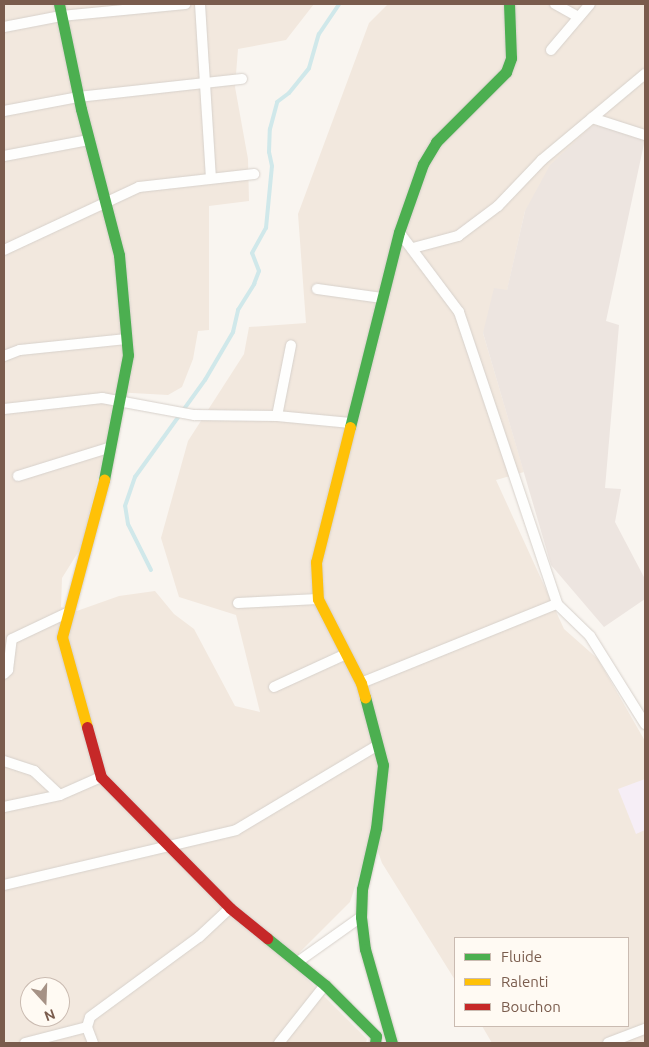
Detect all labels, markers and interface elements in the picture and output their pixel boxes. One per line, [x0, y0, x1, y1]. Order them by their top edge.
legend [454, 937, 629, 1027]
text: Fluide [501, 948, 542, 965]
text: Ralenti [501, 973, 548, 990]
north arrow [20, 977, 70, 1027]
text: Bouchon [501, 998, 561, 1015]
text: N [42, 1006, 57, 1024]

